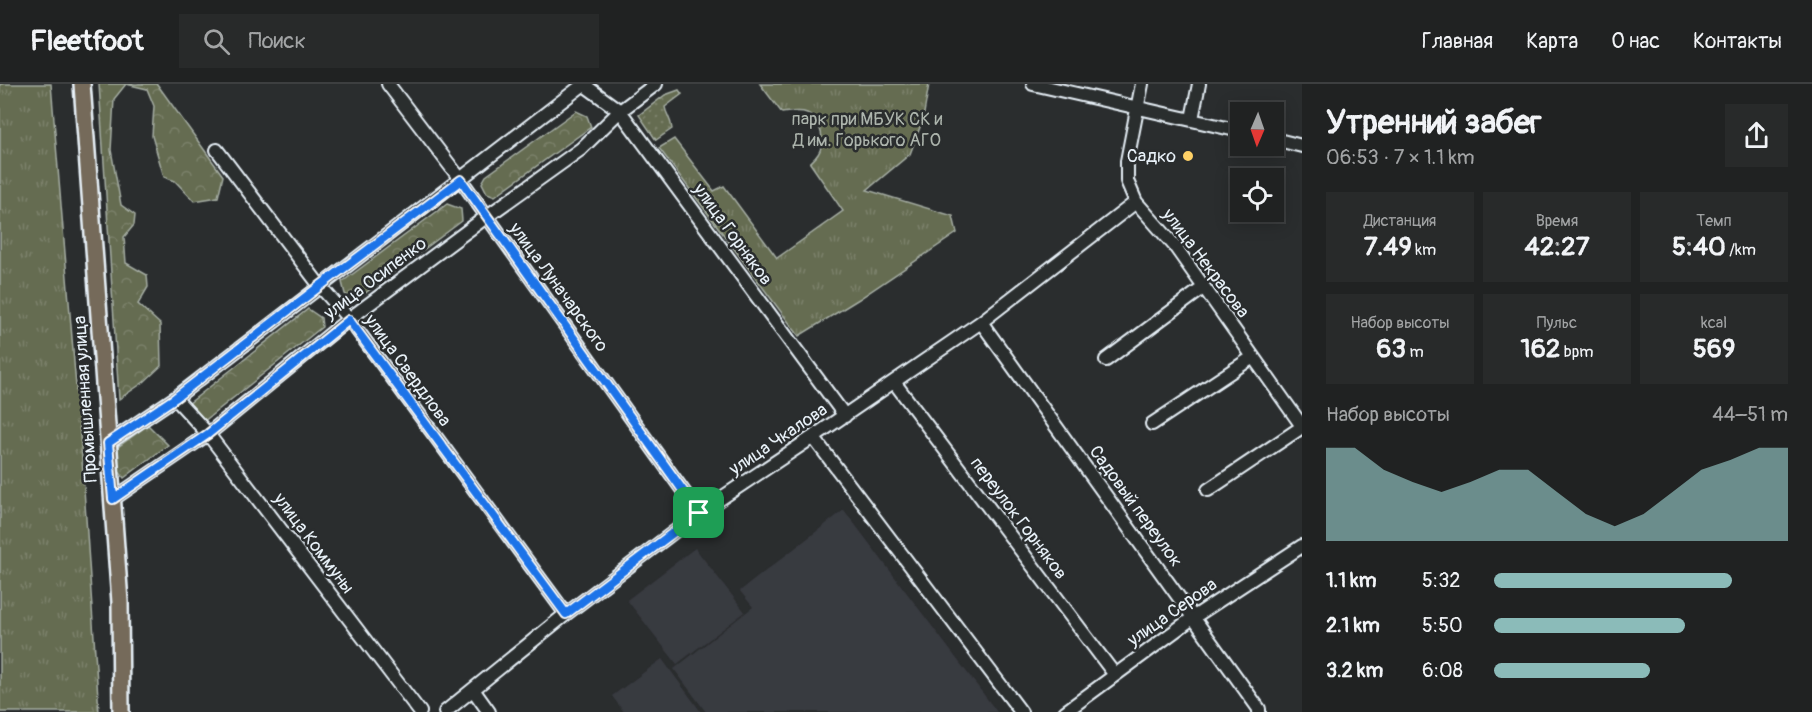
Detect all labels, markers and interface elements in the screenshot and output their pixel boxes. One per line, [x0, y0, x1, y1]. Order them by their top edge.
search box [179, 14, 599, 68]
text: Fleetfoot [30, 24, 143, 59]
icon: search [200, 25, 233, 58]
text: Поиск [248, 27, 306, 55]
text: Главная [1422, 28, 1493, 55]
text: Карта [1526, 28, 1578, 55]
text: О нас [1611, 28, 1660, 55]
text: Контакты [1693, 28, 1782, 55]
north arrow [1230, 102, 1284, 156]
map controls [1230, 102, 1284, 222]
text: Утренний забег [1326, 102, 1542, 143]
button: share [1725, 104, 1788, 167]
park label: парк при МБУК СК и Д им. Горького АГО [792, 108, 942, 152]
place label: Садко [1127, 145, 1176, 168]
text: 06:53 · 7 × 1.1 km [1326, 145, 1475, 170]
marker: Садко [1181, 149, 1195, 163]
button: locate [1230, 168, 1284, 222]
street label: улица Горняков [687, 178, 777, 290]
street label: улица Некрасова [1156, 203, 1254, 323]
text: Дистанция [1364, 211, 1436, 231]
text: Время [1536, 211, 1578, 231]
text: Темп [1696, 211, 1732, 231]
street label: улица Луначарского [503, 217, 613, 357]
text: 7.49 [1364, 231, 1412, 263]
text: 42:27 [1525, 231, 1589, 263]
text: 5:40 [1672, 231, 1726, 263]
street label: улица Осипенко [318, 232, 432, 325]
text: km [1412, 240, 1436, 260]
text: /km [1726, 240, 1756, 260]
street label: улица Свердлова [359, 309, 456, 431]
text: Набор высоты [1350, 313, 1450, 333]
text: Пульс [1537, 313, 1577, 333]
text: kcal [1701, 313, 1727, 333]
street label: Промышленная улица [68, 315, 103, 483]
text: 63 [1376, 333, 1406, 365]
text: 162 [1521, 333, 1560, 365]
text: 569 [1693, 333, 1735, 365]
text: m [1406, 342, 1424, 362]
text: bpm [1560, 342, 1593, 362]
street label: улица Чкалова [724, 398, 832, 481]
text: Набор высоты [1326, 402, 1450, 427]
text: 44–51 m [1712, 402, 1788, 427]
street label: Садовый переулок [1084, 441, 1187, 571]
street label: переулок Горняков [965, 452, 1072, 584]
street label: улица Коммуны [267, 487, 359, 598]
pin [673, 487, 724, 538]
icon: arrive [682, 496, 715, 529]
text: 1.1 km [1326, 568, 1376, 593]
text: 5:32 [1422, 568, 1461, 593]
street label: улица Серова [1122, 573, 1222, 652]
text: 2.1 km [1326, 613, 1380, 638]
text: 5:50 [1422, 613, 1463, 638]
text: 3.2 km [1326, 658, 1383, 683]
text: 6:08 [1422, 658, 1463, 683]

